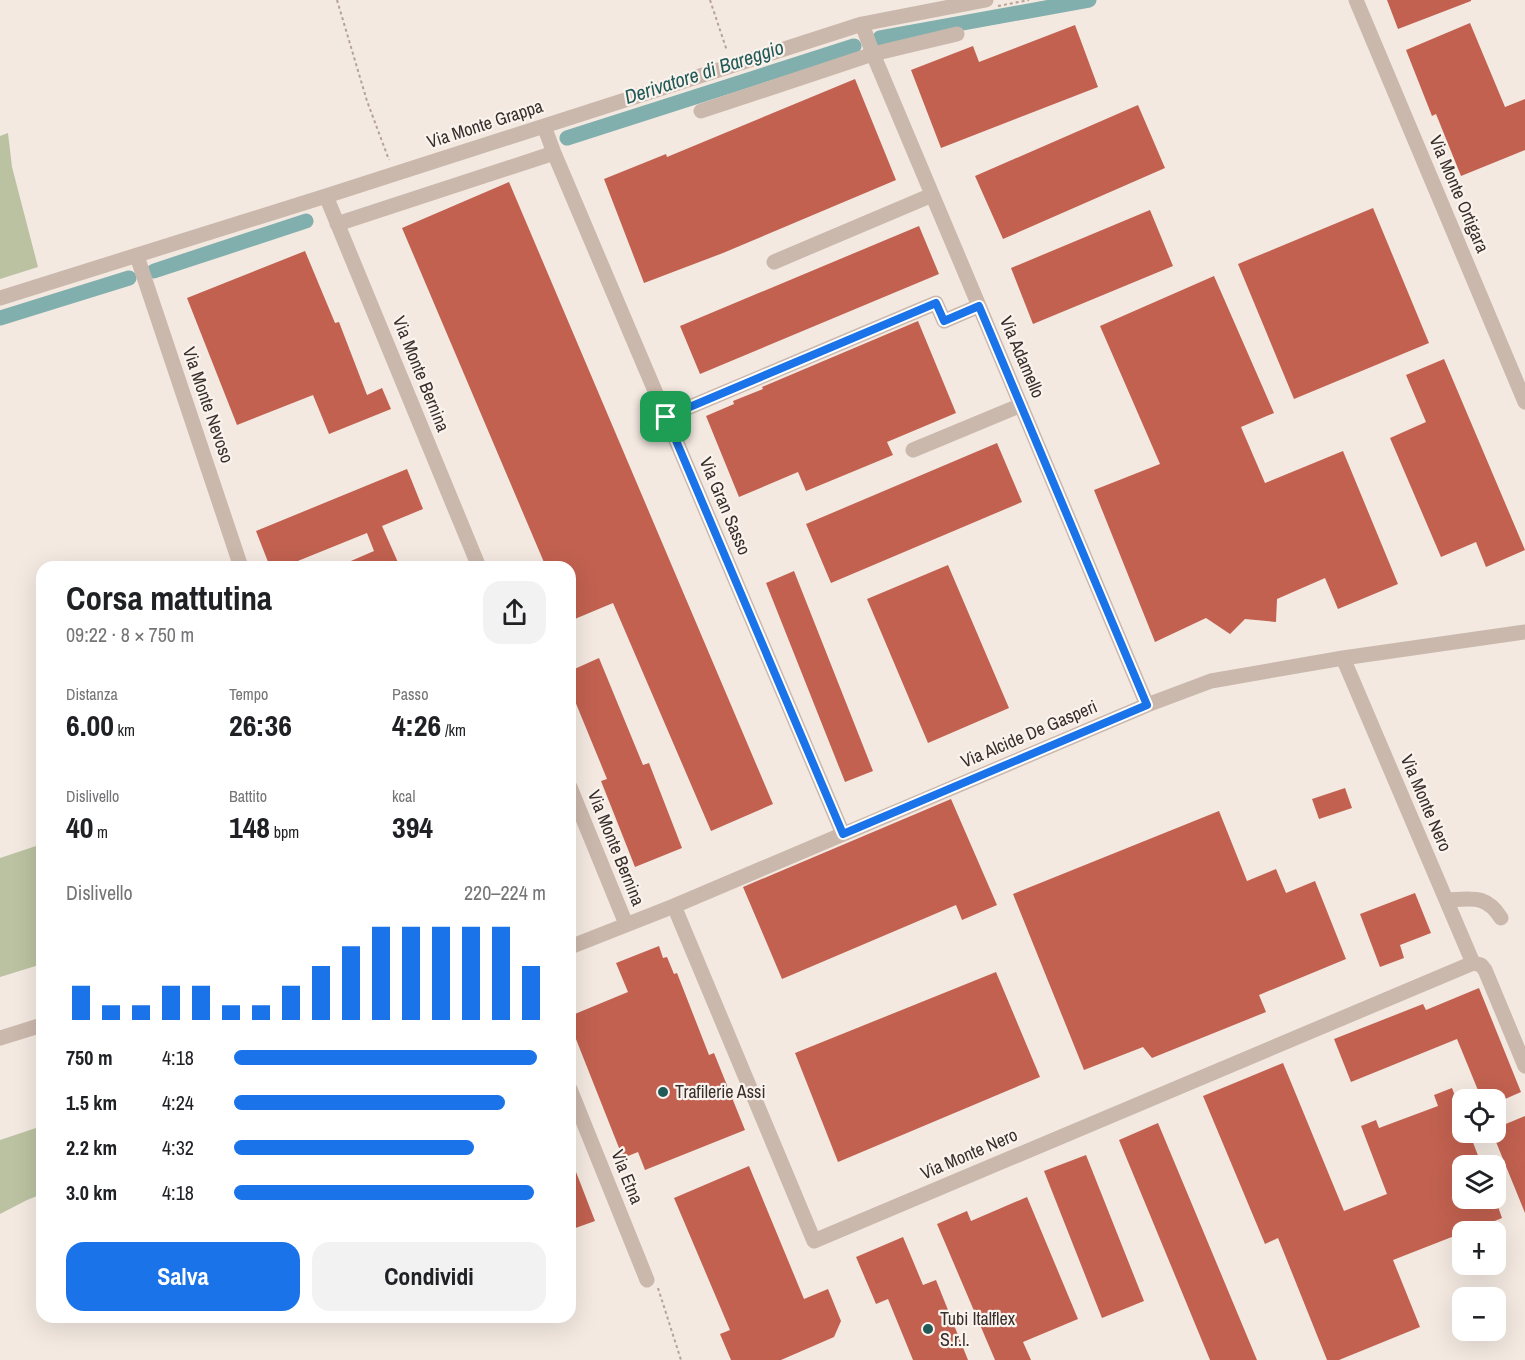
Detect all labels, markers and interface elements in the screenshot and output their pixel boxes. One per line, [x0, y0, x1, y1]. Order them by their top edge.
water label: Derivatore di Bareggio [621, 33, 787, 110]
street label: Via Monte Grappa [424, 93, 546, 154]
street label: Via Monte Ortigara [1423, 131, 1495, 256]
street label: Via Monte Bernina [387, 312, 456, 435]
street label: Via Adamello [994, 312, 1051, 402]
street label: Via Monte Nevoso [177, 343, 240, 466]
pin [640, 391, 691, 442]
icon: arrive [649, 400, 682, 433]
street label: Via Gran Sasso [694, 453, 757, 559]
text: Corsa mattutina [66, 576, 272, 620]
button: share [483, 581, 546, 644]
text: 09:22 · 8 × 750 m [66, 621, 194, 648]
text: Distanza [66, 683, 118, 705]
text: Tempo [229, 683, 268, 705]
text: Passo [392, 683, 428, 705]
street label: Via Alcide De Gasperi [957, 694, 1101, 774]
text: 6.00 [66, 705, 114, 745]
text: 26:36 [229, 705, 292, 745]
text: 4:26 [392, 705, 441, 745]
text: km [114, 719, 135, 741]
text: /km [441, 719, 466, 741]
street label: Via Monte Nero [1395, 750, 1458, 855]
text: Dislivello [66, 785, 119, 807]
text: Battito [229, 785, 267, 807]
text: kcal [392, 785, 415, 807]
street label: Via Monte Bernina [582, 786, 651, 909]
text: 40 [66, 807, 93, 847]
text: 148 [229, 807, 270, 847]
text: 394 [392, 807, 433, 847]
text: m [93, 821, 108, 843]
text: bpm [270, 821, 299, 843]
text: Dislivello [66, 879, 133, 906]
text: 220–224 m [464, 879, 546, 906]
text: 750 m [66, 1044, 113, 1071]
text: 4:18 [162, 1044, 194, 1071]
place label: Trafilerie Assi [675, 1079, 766, 1104]
marker: Trafilerie Assi [656, 1085, 670, 1099]
text: 1.5 km [66, 1089, 117, 1116]
text: 4:24 [162, 1089, 194, 1116]
map controls [1452, 1089, 1506, 1341]
button: locate [1452, 1089, 1506, 1143]
street label: Via Monte Nero [916, 1122, 1021, 1185]
text: 2.2 km [66, 1134, 117, 1161]
text: 4:32 [162, 1134, 194, 1161]
street label: Via Etna [605, 1146, 650, 1208]
button: layers [1452, 1155, 1506, 1209]
text: 3.0 km [66, 1179, 117, 1206]
text: 4:18 [162, 1179, 194, 1206]
button: + [1452, 1221, 1506, 1275]
button: Salva [66, 1242, 300, 1311]
button: Condividi [312, 1242, 546, 1311]
button: − [1452, 1287, 1506, 1341]
place label: Tubi Italflex S.r.l. [940, 1306, 1016, 1352]
marker: Tubi Italflex S.r.l. [921, 1322, 935, 1336]

